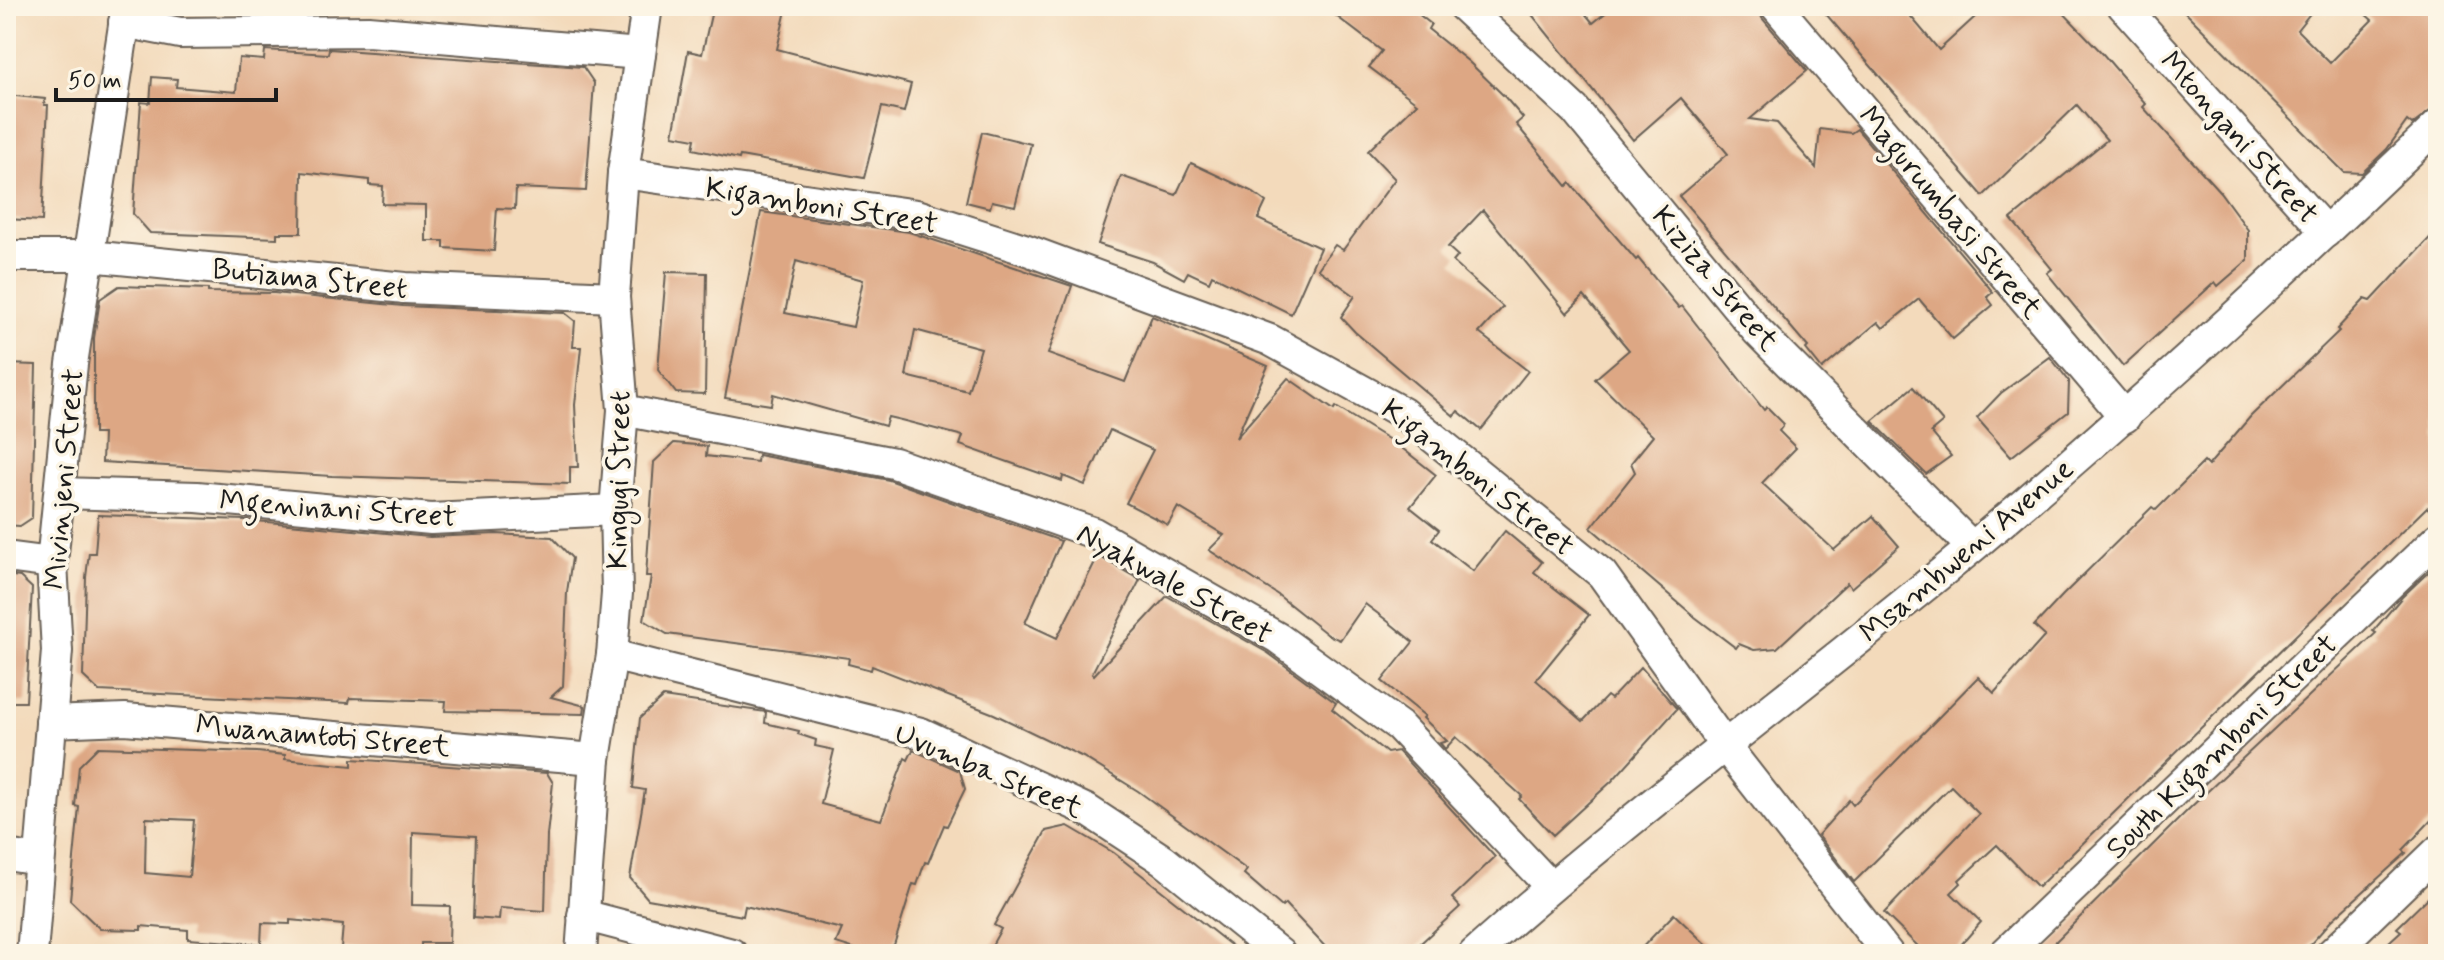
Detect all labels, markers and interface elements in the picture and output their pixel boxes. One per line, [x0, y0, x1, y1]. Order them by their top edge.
street label: Mtongani Street [2151, 43, 2327, 233]
scale bar [56, 52, 276, 102]
text: 50 m [68, 66, 122, 97]
street label: Magurumbasi Street [1847, 98, 2051, 330]
street label: Kigamboni Street [702, 169, 941, 247]
street label: Kiziza Street [1643, 198, 1787, 360]
street label: Butiama Street [210, 250, 409, 309]
street label: Mivinjeni Street [35, 367, 94, 591]
street label: Kingugi Street [598, 390, 643, 570]
street label: Kigamboni Street [1371, 391, 1582, 568]
street label: Msambweni Avenue [1852, 450, 2082, 652]
street label: Mgeninani Street [218, 482, 458, 540]
street label: Nyakwale Street [1069, 514, 1279, 654]
street label: South Kigamboni Street [2098, 626, 2348, 870]
street label: Mwanamtoti Street [194, 706, 452, 767]
street label: Uvumba Street [888, 714, 1089, 829]

